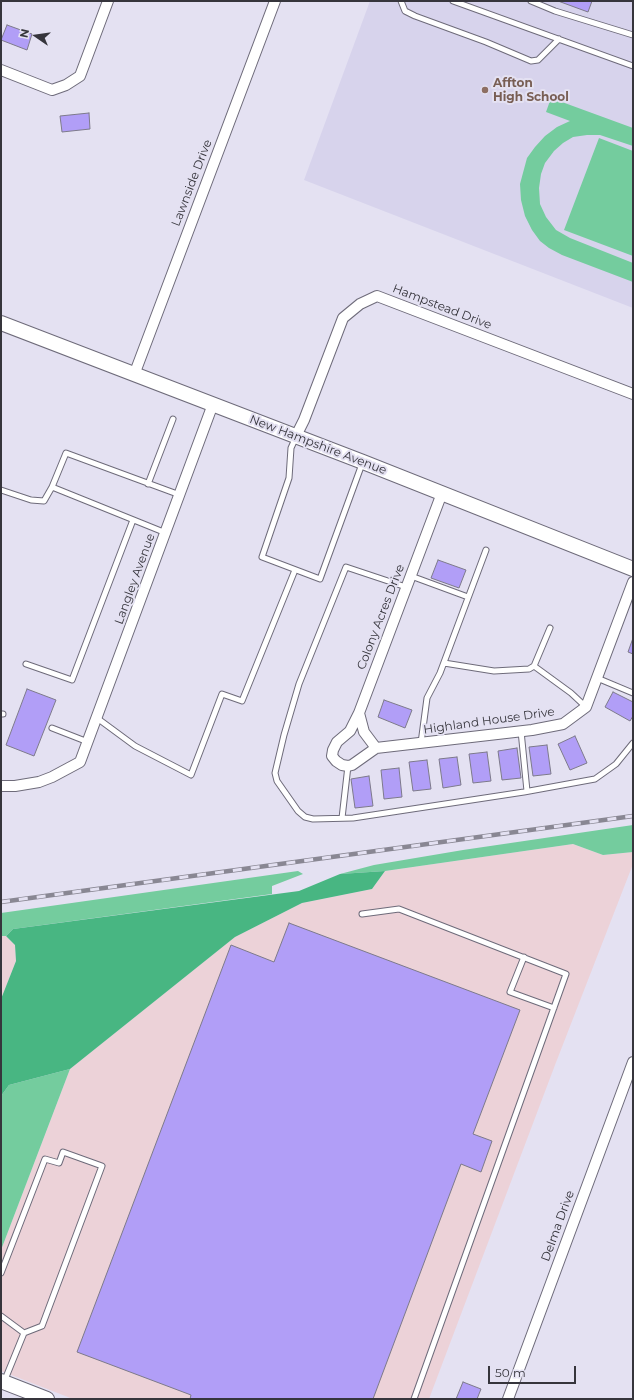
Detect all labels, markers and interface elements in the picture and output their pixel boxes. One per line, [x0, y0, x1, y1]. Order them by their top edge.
north arrow [16, 16, 56, 56]
text: N [16, 27, 32, 39]
place label: Affton High School [493, 76, 569, 104]
marker: Affton High School [480, 85, 490, 95]
street label: Lawnside Drive [169, 138, 215, 228]
street label: Hampstead Drive [390, 281, 494, 333]
street label: New Hampshire Avenue [247, 412, 389, 478]
street label: Langley Avenue [112, 532, 158, 626]
street label: Colony Acres Drive [354, 562, 408, 672]
street label: Highland House Drive [423, 705, 555, 737]
street label: Delma Drive [538, 1188, 578, 1264]
scale bar [490, 1358, 578, 1384]
text: 50 m [495, 1365, 526, 1380]

